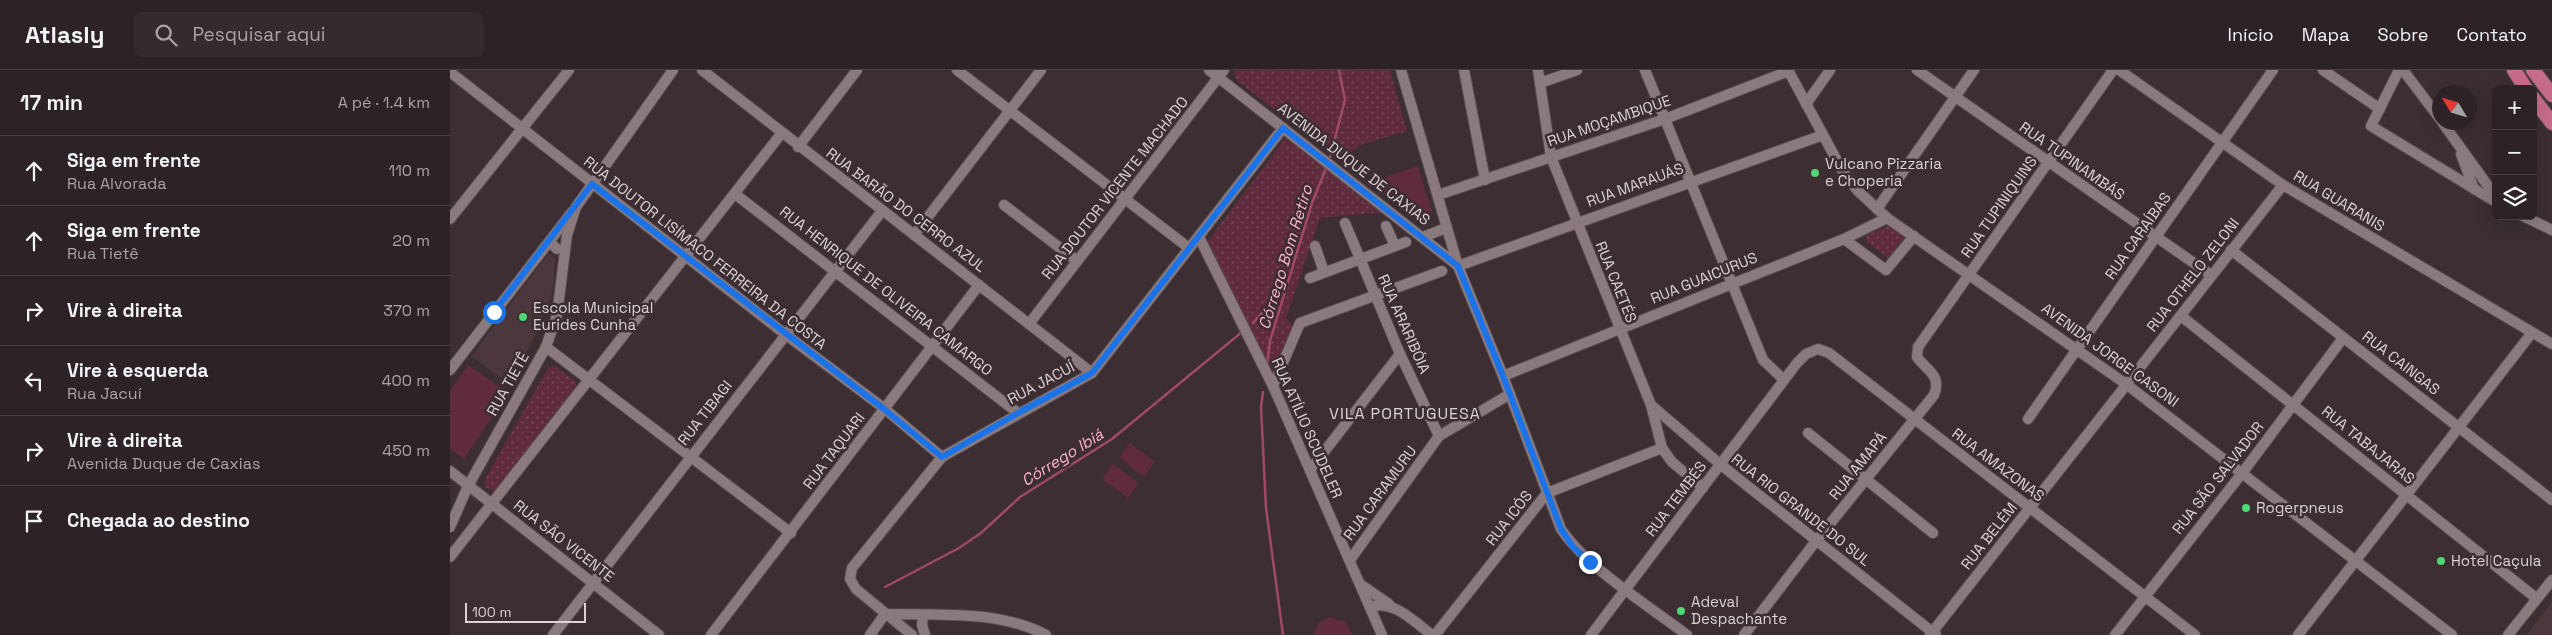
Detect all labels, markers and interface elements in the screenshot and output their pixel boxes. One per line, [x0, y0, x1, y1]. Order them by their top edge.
search box [134, 12, 484, 57]
text: Atlasly [25, 19, 104, 50]
icon: search [152, 21, 180, 49]
text: Pesquisar aqui [192, 22, 325, 47]
text: Início [2228, 23, 2274, 46]
text: Mapa [2302, 23, 2350, 46]
text: Sobre [2378, 23, 2428, 46]
text: Contato [2456, 23, 2527, 46]
north arrow [2432, 85, 2477, 130]
map controls [2492, 85, 2537, 220]
button: + [2492, 85, 2537, 130]
text: 17 min [20, 89, 83, 116]
street label: RUA MOÇAMBIQUE [1545, 90, 1673, 151]
text: A pé · 1.4 km [338, 92, 430, 113]
street label: RUA DOUTOR VICENTE MACHADO [1037, 92, 1192, 283]
street label: AVENIDA DUQUE DE CAXIAS [1274, 98, 1434, 229]
street label: RUA TUPINAMBÁS [2016, 117, 2129, 204]
button: − [2492, 130, 2537, 175]
street label: RUA BARÃO DO CERRO AZUL [823, 143, 990, 276]
text: Siga em frente [67, 148, 201, 173]
street label: RUA DOUTOR LISÍMACO FERREIRA DA COSTA [580, 152, 831, 354]
street label: RUA TUPINIQUINS [1956, 152, 2041, 261]
place label: Vulcano Pizzaria e Choperia [1825, 154, 1942, 190]
icon: ahead [20, 157, 48, 185]
street label: RUA MARAUÁS [1584, 158, 1686, 211]
text: 110 m [388, 160, 430, 181]
street label: RUA GUARANIS [2290, 166, 2388, 235]
marker: Vulcano Pizzaria e Choperia [1809, 167, 1821, 179]
text: Rua Alvorada [67, 173, 166, 194]
button: layers [2492, 175, 2537, 220]
water label: Córrego Bom Retiro [1253, 181, 1318, 332]
street label: RUA CARAÍBAS [2100, 188, 2175, 283]
street label: RUA HENRIQUE DE OLIVEIRA CAMARGO [776, 202, 997, 380]
street label: RUA OTHELO ZELONI [2142, 214, 2243, 335]
text: Siga em frente [67, 218, 201, 243]
icon: ahead [20, 227, 48, 255]
text: 20 m [392, 230, 430, 251]
street label: RUA CAETÉS [1592, 238, 1641, 325]
text: Rua Tietê [67, 243, 139, 264]
street label: RUA GUAICURUS [1648, 247, 1760, 308]
street label: RUA ARARIBÓIA [1374, 271, 1435, 377]
icon: right [20, 297, 48, 325]
text: Vire à direita [67, 298, 183, 323]
place label: Escola Municipal Eurides Cunha [533, 298, 653, 334]
street label: AVENIDA JORGE CASONI [2038, 298, 2183, 411]
text: 370 m [383, 300, 430, 321]
route start [483, 301, 506, 324]
marker: Escola Municipal Eurides Cunha [517, 311, 529, 323]
street label: RUA CAINGAS [2359, 326, 2444, 399]
street label: RUA TIETÊ [482, 348, 533, 419]
street label: RUA ATÍLIO SCUDELER [1268, 355, 1347, 501]
street label: RUA JACUÍ [1004, 357, 1078, 408]
text: Vire à esquerda [67, 358, 209, 383]
icon: left [20, 367, 48, 395]
text: 400 m [382, 370, 430, 391]
street label: RUA TIBAGI [673, 376, 736, 449]
text: Rua Jacuí [67, 383, 142, 404]
street label: RUA TABAJARAS [2318, 401, 2419, 488]
district label: VILA PORTUGUESA [1329, 403, 1481, 424]
street label: RUA TAQUARI [799, 408, 869, 493]
street label: RUA SÃO SALVADOR [2168, 418, 2267, 538]
water label: Córrego Ibiá [1017, 423, 1108, 491]
street label: RUA AMAZONAS [1948, 424, 2048, 506]
text: Vire à direita [67, 428, 183, 453]
street label: RUA AMAPÁ [1825, 428, 1891, 503]
icon: right [20, 437, 48, 465]
text: 450 m [382, 440, 430, 461]
street label: RUA CARAMURU [1339, 442, 1420, 544]
street label: RUA RIO GRANDE DO SUL [1728, 449, 1875, 570]
text: Avenida Duque de Caxias [67, 453, 260, 474]
street label: RUA TEMBÉS [1641, 457, 1710, 540]
street label: RUA ICÓS [1481, 486, 1536, 549]
street label: RUA SÃO VICENTE [510, 495, 619, 586]
street label: RUA BELÉM [1956, 498, 2021, 573]
place label: Rogerpneus [2256, 498, 2344, 517]
marker: Rogerpneus [2240, 502, 2252, 514]
icon: arrive [20, 507, 48, 535]
text: Chegada ao destino [67, 508, 250, 533]
route end [1579, 551, 1602, 574]
place label: Hotel Caçula [2451, 551, 2542, 570]
marker: Hotel Caçula [2435, 555, 2447, 567]
place label: Adeval Despachante [1691, 592, 1787, 628]
scale bar [465, 600, 586, 623]
text: 100 m [472, 603, 511, 621]
marker: Adeval Despachante [1675, 605, 1687, 617]

